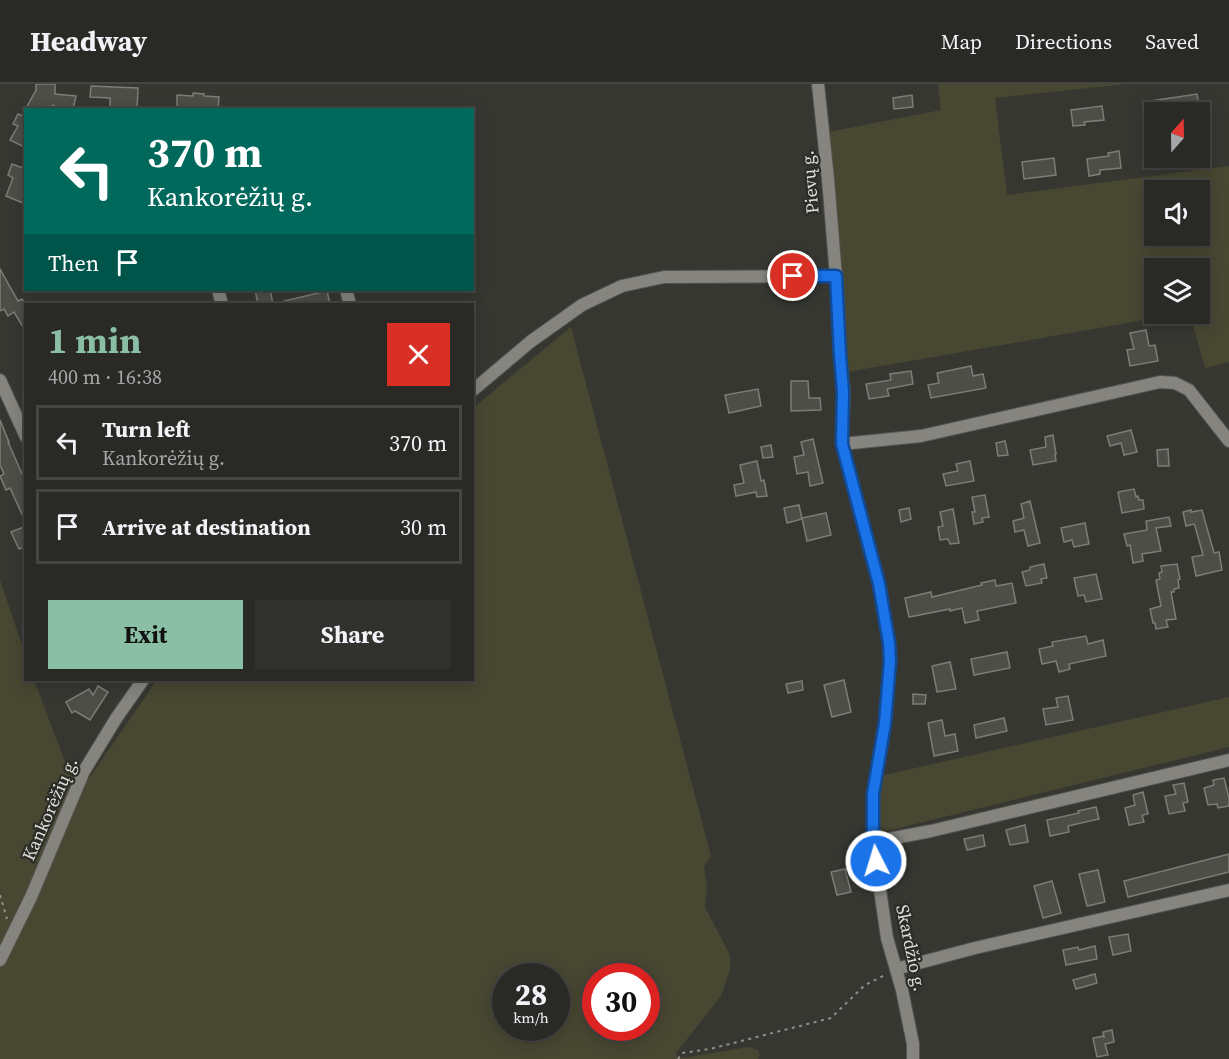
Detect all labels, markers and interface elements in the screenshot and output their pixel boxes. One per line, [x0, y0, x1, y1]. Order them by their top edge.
text: Headway [30, 22, 147, 60]
text: Map [941, 27, 982, 56]
text: Directions [1015, 27, 1112, 56]
text: Saved [1145, 27, 1199, 56]
north arrow [1144, 102, 1210, 168]
map controls [1144, 102, 1210, 324]
text: 370 m [147, 123, 262, 181]
icon: left [48, 132, 126, 210]
street label: Pievų g. [794, 149, 825, 215]
text: Kankorėžių g. [147, 178, 313, 215]
button: sound [1144, 180, 1210, 246]
icon: arrive [111, 246, 144, 279]
text: Then [48, 248, 99, 278]
pin [767, 250, 818, 301]
button: layers [1144, 258, 1210, 324]
icon: arrive [776, 259, 809, 292]
text: 1 min [48, 316, 141, 365]
button: close [387, 323, 450, 386]
text: 400 m · 16:38 [48, 363, 162, 391]
text: Turn left [102, 414, 190, 444]
icon: left [51, 426, 84, 459]
text: 370 m [389, 428, 447, 458]
text: Kankorėžių g. [102, 444, 225, 472]
icon: arrive [51, 510, 84, 543]
text: Arrive at destination [102, 512, 311, 542]
text: 30 m [400, 512, 447, 542]
button: Exit [48, 600, 243, 669]
button: Share [255, 600, 450, 669]
street label: Kankorėžių g. [16, 753, 83, 864]
position arrow [844, 829, 908, 893]
street label: Skardžio g. [890, 902, 933, 994]
speed limit sign: 30 [582, 963, 660, 1041]
text: 28 [515, 974, 547, 1015]
text: km/h [513, 1007, 549, 1028]

